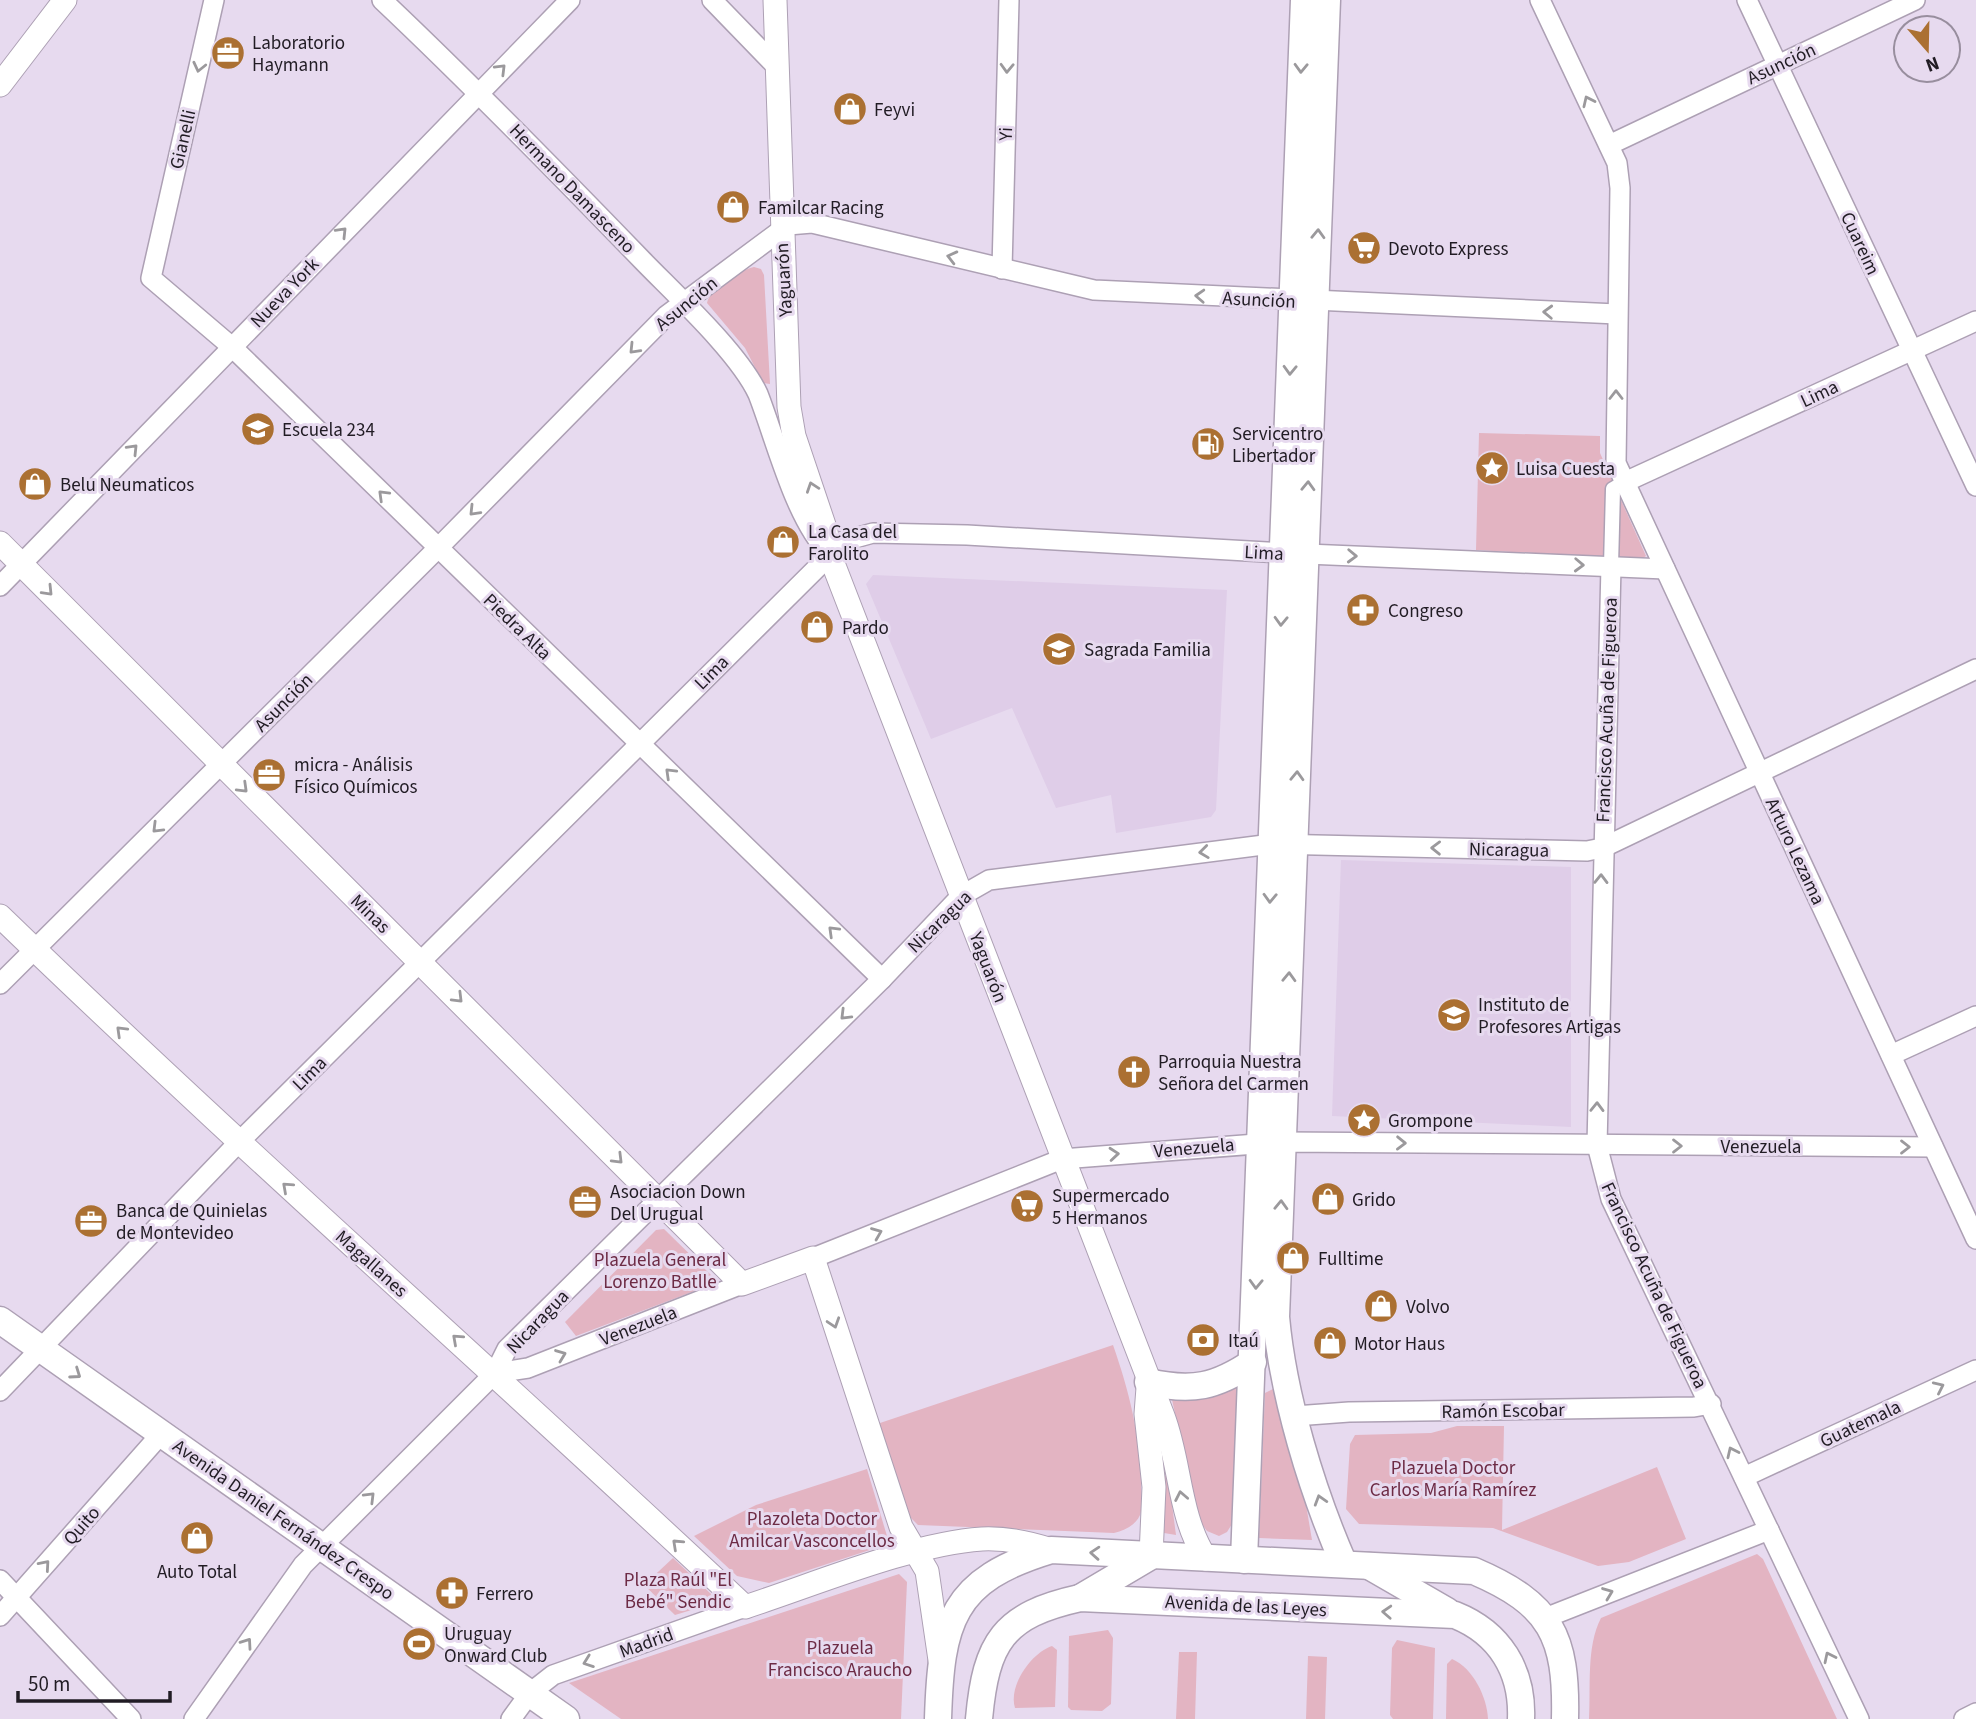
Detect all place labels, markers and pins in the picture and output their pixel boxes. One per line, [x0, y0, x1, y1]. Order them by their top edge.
place label: Laboratorio Haymann [252, 30, 345, 79]
office icon: Laboratorio Haymann [209, 34, 247, 72]
shop icon: Feyvi [831, 90, 869, 128]
place label: Feyvi [874, 97, 915, 124]
shop icon: Familcar Racing [714, 188, 752, 226]
place label: Familcar Racing [758, 195, 884, 222]
supermarket icon: Devoto Express [1345, 229, 1383, 267]
place label: Devoto Express [1388, 236, 1508, 263]
school or university icon: Escuela 234 [239, 410, 277, 448]
place label: Escuela 234 [282, 417, 375, 444]
place label: Servicentro Libertador [1232, 421, 1323, 470]
fuel station icon: Servicentro Libertador [1189, 425, 1227, 463]
place icon: Luisa Cuesta [1473, 449, 1511, 487]
place label: Luisa Cuesta [1516, 456, 1615, 483]
shop icon: Belu Neumaticos [16, 465, 54, 503]
place label: Belu Neumaticos [60, 472, 194, 499]
place label: La Casa del Farolito [808, 519, 897, 568]
shop icon: La Casa del Farolito [764, 523, 802, 561]
pharmacy icon: Congreso [1344, 591, 1382, 629]
place label: Congreso [1388, 598, 1463, 625]
shop icon: Pardo [798, 608, 836, 646]
place label: Pardo [842, 615, 889, 642]
school or university icon: Sagrada Familia [1040, 630, 1078, 668]
place label: Sagrada Familia [1084, 637, 1211, 664]
place label: micra - Análisis Físico Químicos [294, 752, 418, 801]
office icon: micra - Análisis Físico Químicos [250, 756, 288, 794]
place label: Instituto de Profesores Artigas [1478, 992, 1621, 1041]
school or university icon: Instituto de Profesores Artigas [1435, 996, 1473, 1034]
place label: Parroquia Nuestra Señora del Carmen [1158, 1049, 1309, 1098]
church icon: Parroquia Nuestra Señora del Carmen [1115, 1053, 1153, 1091]
place icon: Grompone [1345, 1101, 1383, 1139]
place label: Grompone [1388, 1108, 1473, 1135]
place label: Asociacion Down Del Urugual [610, 1179, 746, 1228]
shop icon: Grido [1309, 1180, 1347, 1218]
office icon: Asociacion Down Del Urugual [566, 1183, 604, 1221]
place label: Supermercado 5 Hermanos [1052, 1183, 1170, 1232]
supermarket icon: Supermercado 5 Hermanos [1008, 1187, 1046, 1225]
place label: Grido [1352, 1187, 1396, 1214]
place label: Banca de Quinielas de Montevideo [116, 1198, 267, 1247]
office icon: Banca de Quinielas de Montevideo [72, 1202, 110, 1240]
shop icon: Fulltime [1274, 1239, 1312, 1277]
place label: Fulltime [1318, 1246, 1383, 1273]
shop icon: Volvo [1362, 1287, 1400, 1325]
place label: Volvo [1406, 1294, 1450, 1321]
bank icon: Itaú [1184, 1321, 1222, 1359]
shop icon: Motor Haus [1311, 1324, 1349, 1362]
place label: Itaú [1228, 1328, 1259, 1355]
place label: Motor Haus [1354, 1331, 1445, 1358]
shop icon: Auto Total [178, 1519, 216, 1557]
place label: Auto Total [157, 1559, 237, 1586]
pharmacy icon: Ferrero [433, 1574, 471, 1612]
place label: Ferrero [476, 1581, 534, 1608]
place label: Uruguay Onward Club [444, 1621, 547, 1670]
sports icon: Uruguay Onward Club [400, 1625, 438, 1663]

